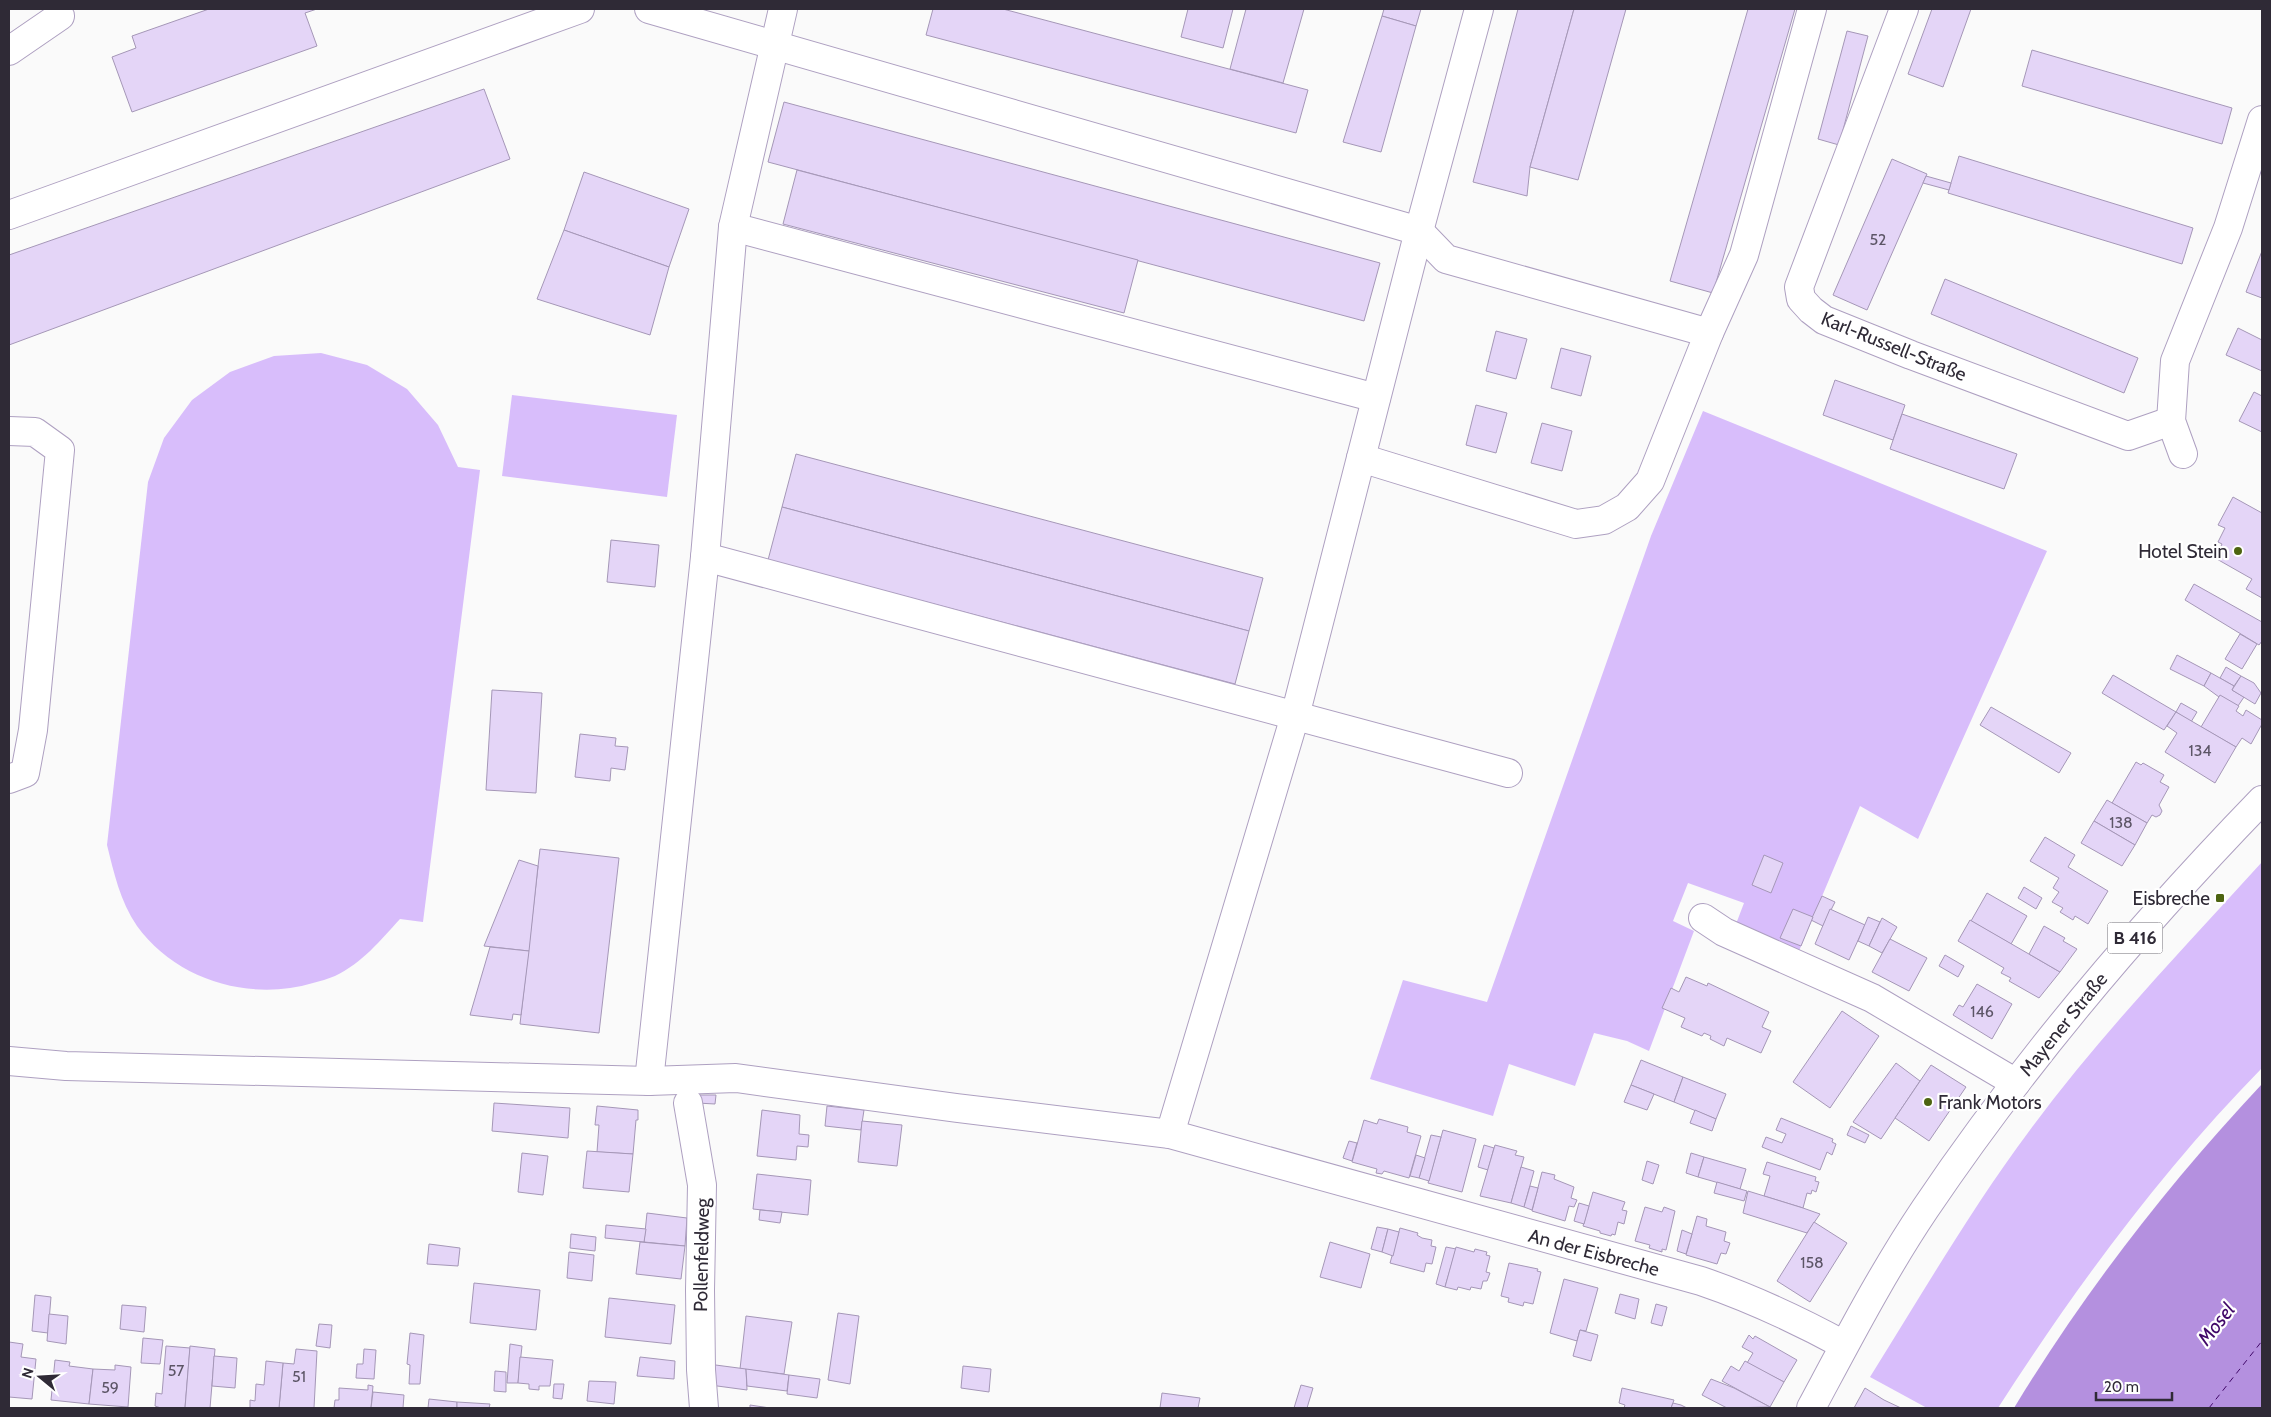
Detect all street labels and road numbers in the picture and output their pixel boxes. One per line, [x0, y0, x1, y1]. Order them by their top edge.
street label: Karl-Russell-Straße [1818, 307, 1970, 386]
road number: B 416 [2108, 922, 2162, 954]
street label: Mayener Straße [2015, 968, 2112, 1081]
street label: Pollenfeldweg [689, 1197, 714, 1312]
street label: An der Eisbreche [1526, 1224, 1662, 1281]

